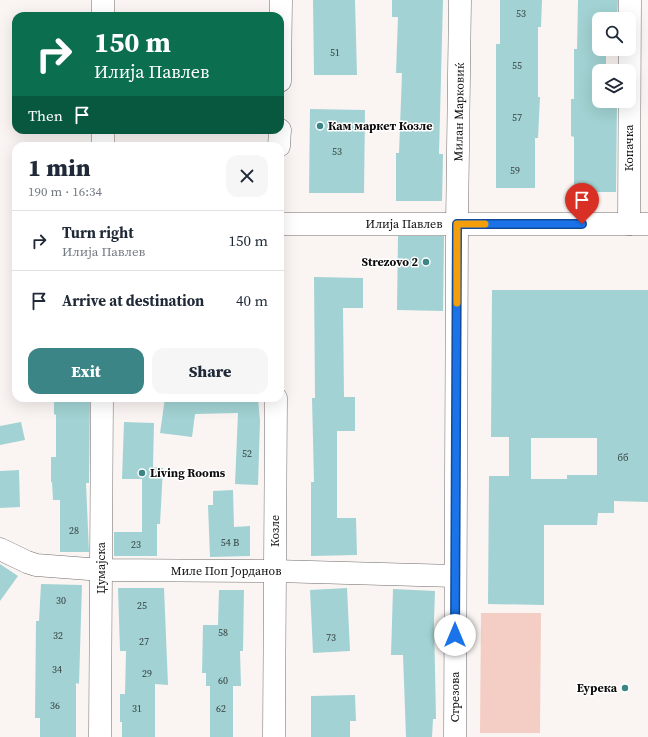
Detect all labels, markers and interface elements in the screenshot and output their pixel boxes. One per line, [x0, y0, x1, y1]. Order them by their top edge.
house number: 53 [516, 7, 526, 20]
map controls [592, 12, 636, 108]
button: search [592, 12, 636, 56]
text: 150 m [94, 23, 171, 61]
icon: right [28, 28, 80, 80]
house number: 51 [330, 46, 340, 59]
text: Илија Павлев [94, 59, 209, 84]
house number: 55 [512, 59, 522, 72]
street label: Милан Марковиќ [450, 62, 468, 162]
button: layers [592, 64, 636, 108]
icon: arrive [71, 104, 93, 126]
text: Then [28, 105, 63, 126]
house number: 57 [512, 111, 522, 124]
place label: Кам маркет Козле [328, 118, 432, 134]
marker: Кам маркет Козле [315, 121, 325, 131]
street label: Копачка [621, 124, 637, 171]
house number: 53 [332, 145, 342, 158]
text: 1 min [28, 151, 91, 184]
button: close [226, 155, 268, 197]
house number: 59 [510, 164, 520, 177]
text: 190 m · 16:34 [28, 183, 102, 200]
pin [565, 183, 599, 224]
icon: arrive [571, 189, 593, 211]
street label: Илија Павлев [366, 216, 442, 232]
text: Turn right [62, 222, 134, 243]
icon: right [28, 230, 50, 252]
text: 150 m [228, 230, 268, 251]
text: Илија Павлев [62, 243, 145, 260]
place label: Strezovo 2 [362, 254, 418, 270]
marker: Strezovo 2 [421, 257, 431, 267]
icon: arrive [28, 290, 50, 312]
text: Arrive at destination [62, 290, 204, 311]
text: 40 m [236, 290, 268, 311]
button: Exit [28, 348, 144, 394]
button: Share [152, 348, 268, 394]
house number: 52 [242, 447, 252, 460]
house number: бб [618, 451, 628, 464]
place label: Living Rooms [150, 465, 226, 481]
marker: Living Rooms [137, 468, 147, 478]
street label: Козле [267, 515, 283, 547]
house number: 28 [69, 524, 79, 537]
house number: 54 B [221, 536, 239, 549]
house number: 23 [131, 538, 141, 551]
street label: Џумајска [93, 541, 109, 594]
street label: Миле Поп Јорданов [171, 563, 281, 579]
house number: 30 [56, 594, 66, 607]
house number: 25 [137, 599, 147, 612]
position arrow [434, 614, 476, 656]
house number: 58 [218, 626, 228, 639]
house number: 32 [53, 629, 63, 642]
house number: 73 [326, 631, 336, 644]
house number: 27 [139, 635, 149, 648]
house number: 34 [52, 663, 62, 676]
house number: 29 [142, 667, 152, 680]
street label: Стрезова [447, 671, 463, 722]
house number: 60 [218, 674, 228, 687]
place label: Еурека [577, 680, 618, 696]
marker: Еурека [620, 683, 630, 693]
house number: 36 [50, 699, 60, 712]
house number: 31 [132, 702, 142, 715]
house number: 62 [216, 702, 226, 715]

